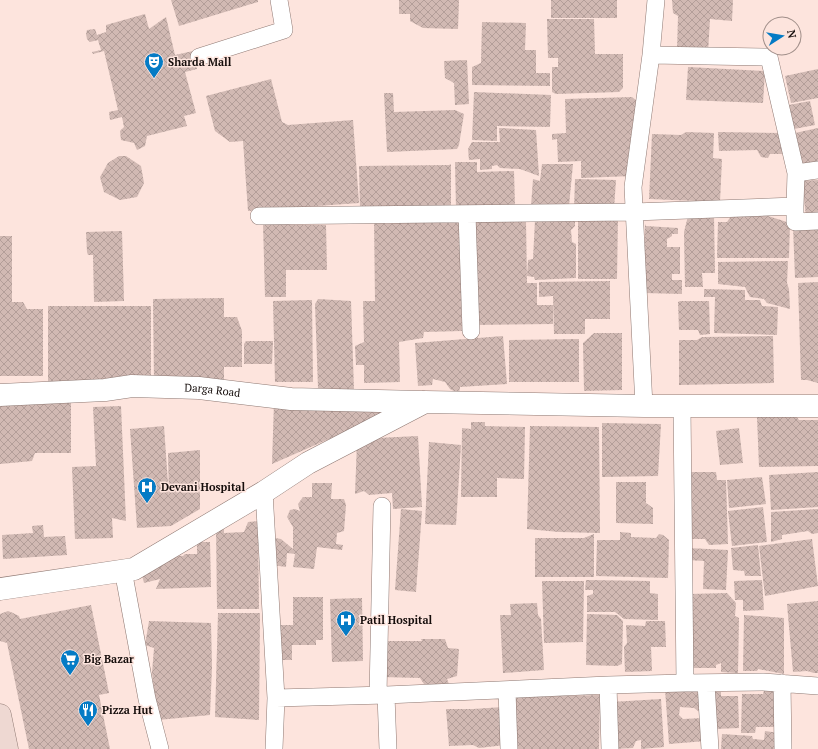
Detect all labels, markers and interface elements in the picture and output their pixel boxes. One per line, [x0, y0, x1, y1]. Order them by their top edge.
north arrow [762, 16, 802, 56]
text: N [784, 28, 800, 40]
theatre icon: Sharda Mall [143, 51, 165, 79]
place label: Sharda Mall [168, 55, 232, 69]
street label: Darga Road [184, 381, 241, 400]
hospital icon: Devani Hospital [136, 476, 158, 504]
place label: Devani Hospital [161, 480, 245, 494]
hospital icon: Patil Hospital [335, 609, 357, 637]
place label: Patil Hospital [360, 613, 433, 627]
supermarket icon: Big Bazar [59, 648, 81, 676]
place label: Big Bazar [84, 652, 134, 666]
restaurant icon: Pizza Hut [77, 699, 99, 727]
place label: Pizza Hut [102, 703, 153, 717]

